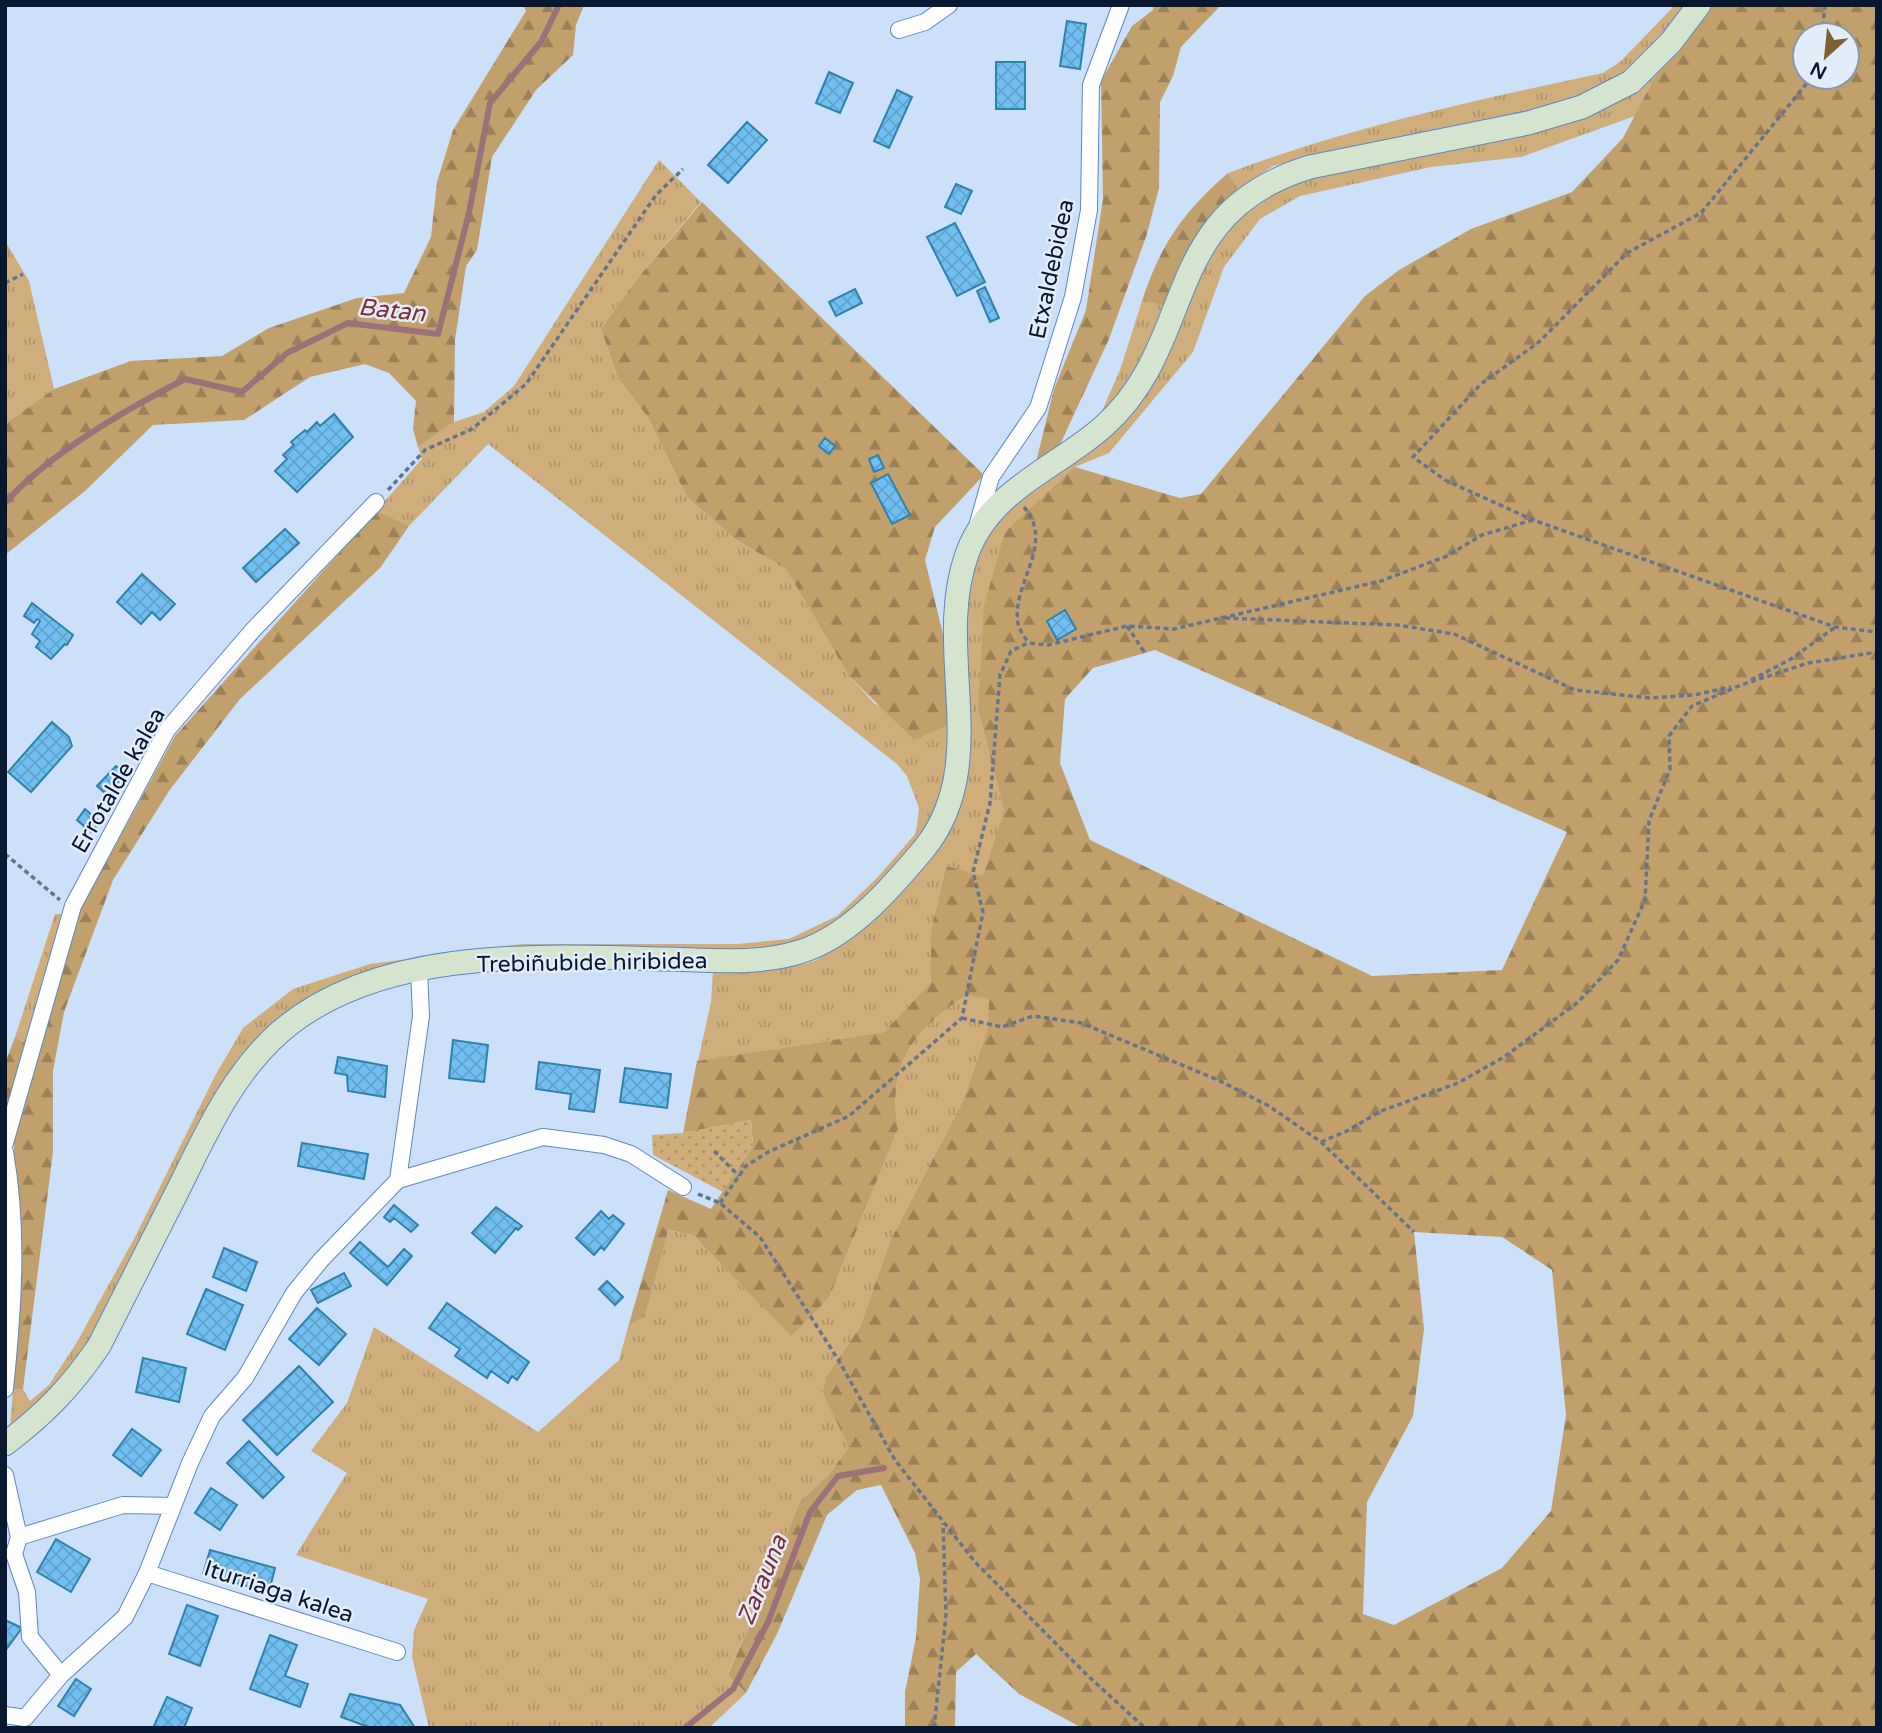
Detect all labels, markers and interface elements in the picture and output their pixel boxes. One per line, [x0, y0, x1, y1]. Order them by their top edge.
north arrow [1791, 21, 1861, 91]
text: N [1807, 57, 1831, 84]
street label: Etxaldebidea [1023, 197, 1080, 342]
water label: Batan [357, 293, 428, 329]
street label: Errotalde kalea [66, 703, 172, 858]
street label: Trebiñubide hiribidea [476, 947, 708, 979]
water label: Zarauna [731, 1531, 794, 1629]
street label: Iturriaga kalea [200, 1555, 357, 1629]

